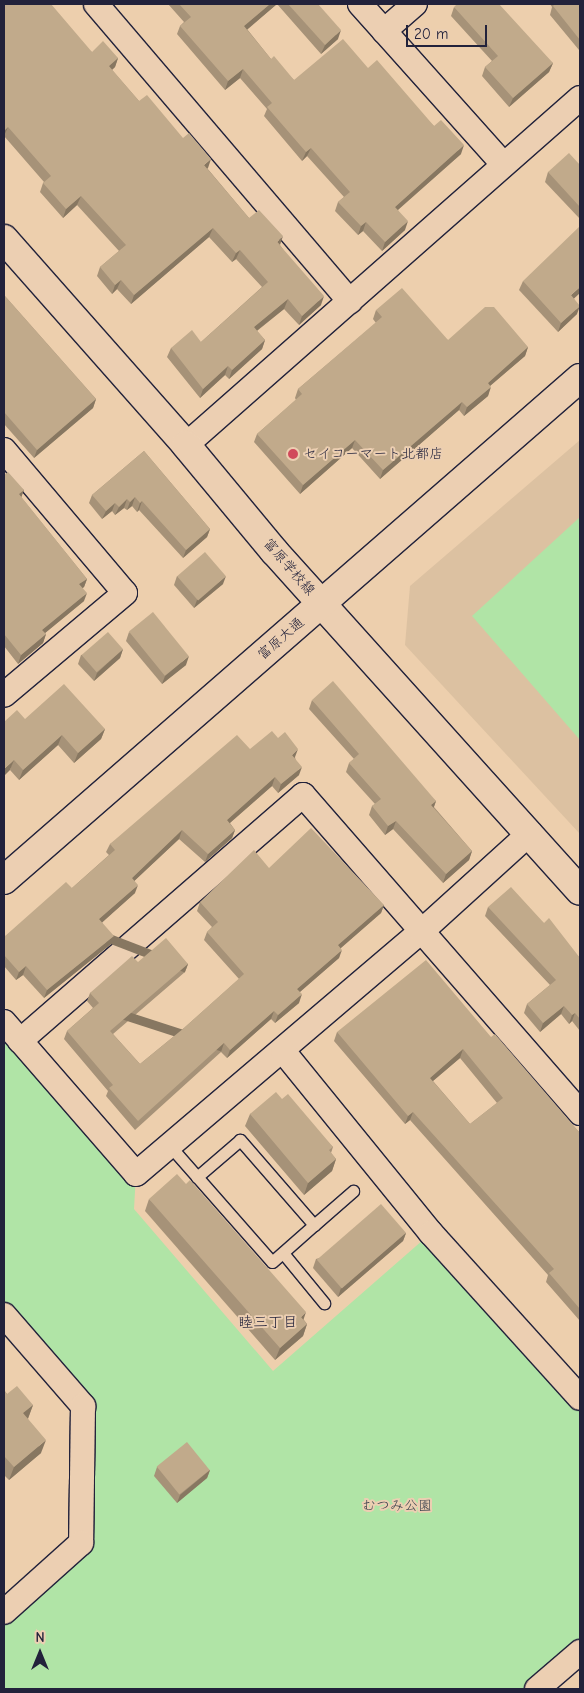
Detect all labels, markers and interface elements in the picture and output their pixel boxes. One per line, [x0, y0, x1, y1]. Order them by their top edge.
scale bar [409, 15, 490, 47]
text: 20 m [414, 25, 448, 43]
place label: セイコーマート北都店 [303, 446, 443, 462]
marker: セイコーマート北都店 [287, 448, 299, 460]
street label: 富原学校線 [260, 535, 318, 599]
street label: 富原大通 [254, 614, 308, 664]
district label: 睦三丁目 [238, 1314, 298, 1332]
park label: むつみ公園 [362, 1498, 432, 1514]
north arrow [15, 1628, 65, 1678]
text: N [35, 1629, 45, 1646]

